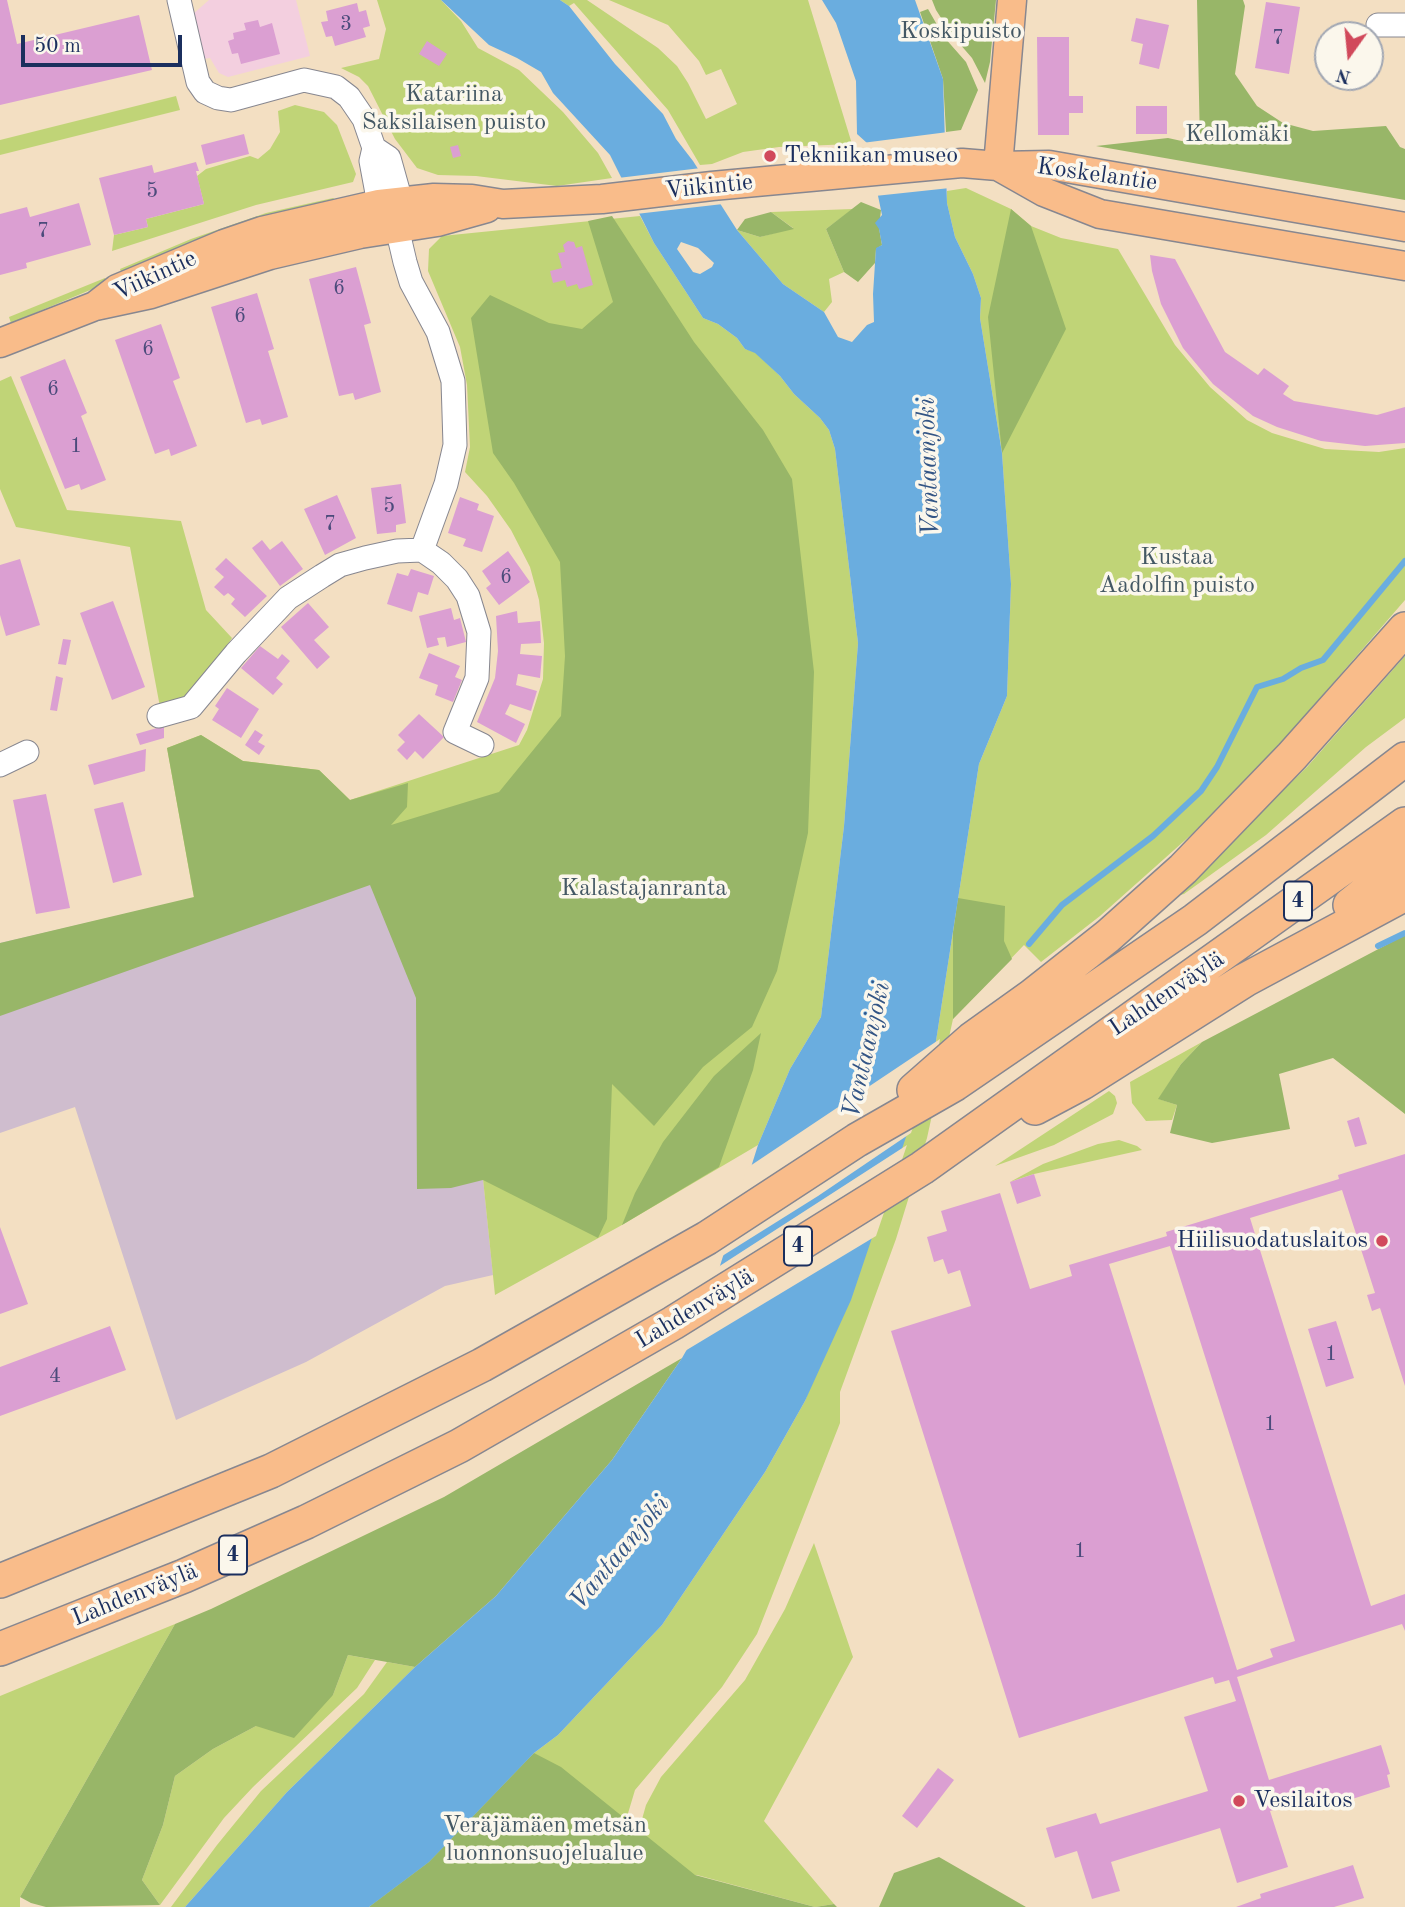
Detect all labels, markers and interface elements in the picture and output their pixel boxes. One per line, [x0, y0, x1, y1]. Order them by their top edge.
house number: 3 [340, 11, 352, 37]
park label: Koskipuisto [900, 18, 1022, 46]
scale bar [24, 21, 186, 65]
north arrow [1314, 21, 1384, 91]
house number: 7 [1272, 25, 1284, 51]
text: 50 m [34, 36, 81, 57]
text: N [1334, 64, 1353, 86]
park label: Katariina Saksilaisen puisto [362, 81, 546, 137]
park label: Kellomäki [1185, 121, 1289, 149]
place label: Tekniikan museo [784, 142, 958, 170]
marker: Tekniikan museo [762, 148, 778, 164]
street label: Koskelantie [1035, 152, 1159, 198]
street label: Viikintie [664, 168, 754, 206]
house number: 5 [146, 178, 158, 204]
house number: 7 [37, 218, 49, 244]
street label: Viikintie [109, 244, 201, 308]
house number: 6 [333, 275, 345, 301]
house number: 6 [234, 303, 246, 329]
house number: 6 [142, 336, 154, 362]
house number: 6 [47, 376, 59, 402]
water label: Vantaanjoki [911, 397, 947, 537]
house number: 1 [70, 433, 82, 459]
house number: 5 [383, 493, 395, 519]
house number: 7 [324, 511, 336, 537]
park label: Kustaa Aadolfin puisto [1099, 544, 1255, 600]
house number: 6 [500, 564, 512, 590]
park label: Kalastajanranta [561, 875, 727, 903]
road number: 4 [1284, 882, 1312, 920]
street label: Lahdenväylä [1104, 945, 1230, 1043]
water label: Vantaanjoki [836, 979, 898, 1121]
road number: 4 [784, 1226, 812, 1266]
place label: Hiilisuodatuslaitos [1176, 1227, 1368, 1255]
marker: Hiilisuodatuslaitos [1374, 1233, 1390, 1249]
street label: Lahdenväylä [631, 1262, 759, 1356]
house number: 1 [1325, 1341, 1337, 1367]
house number: 4 [49, 1363, 61, 1389]
house number: 1 [1264, 1411, 1276, 1437]
water label: Vantaanjoki [563, 1490, 677, 1616]
road number: 4 [219, 1536, 247, 1574]
house number: 1 [1074, 1538, 1086, 1564]
street label: Lahdenväylä [68, 1557, 202, 1633]
place label: Vesilaitos [1253, 1787, 1353, 1815]
marker: Vesilaitos [1231, 1793, 1247, 1809]
park label: Veräjämäen metsän luonnonsuojelualue [443, 1812, 647, 1868]

